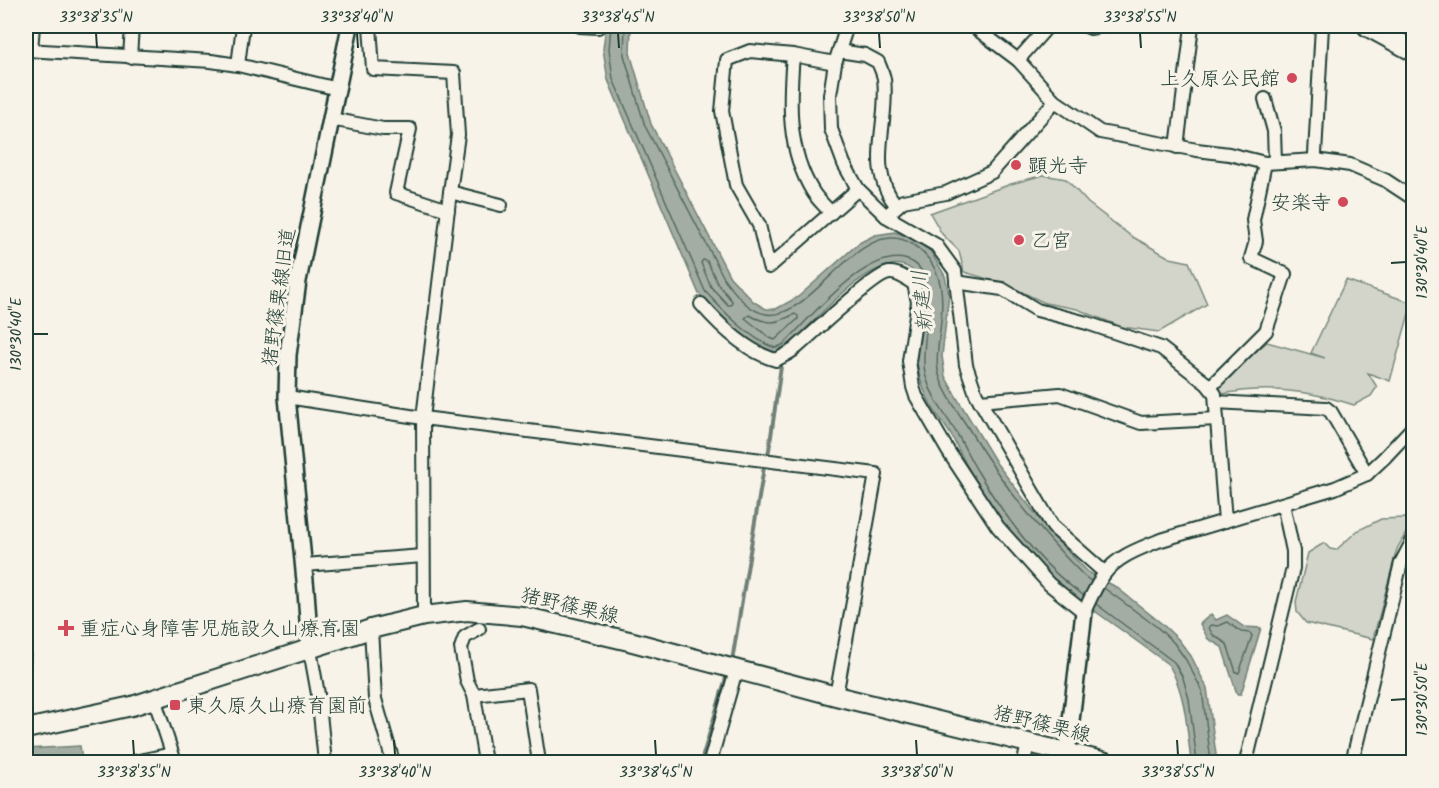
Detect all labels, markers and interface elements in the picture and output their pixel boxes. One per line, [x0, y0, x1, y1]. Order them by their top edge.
text: 33°38'35"N [59, 6, 133, 30]
text: 33°38'40"N [321, 6, 393, 30]
text: 33°38'45"N [581, 6, 655, 30]
text: 33°38'50"N [843, 6, 915, 30]
text: 33°38'55"N [1103, 6, 1177, 30]
place label: 上久原公民館 [1160, 64, 1280, 96]
marker: 上久原公民館 [1285, 71, 1299, 85]
place label: 顕光寺 [1028, 151, 1088, 183]
marker: 顕光寺 [1009, 158, 1023, 172]
place label: 安楽寺 [1271, 188, 1331, 220]
marker: 安楽寺 [1336, 195, 1350, 209]
text: 130°30'40"E [1411, 224, 1435, 299]
street label: 猪野篠栗線旧道 [254, 226, 306, 369]
place label: 乙宮 [1031, 226, 1071, 258]
marker: 乙宮 [1012, 233, 1026, 247]
water label: 新建川 [904, 268, 943, 334]
text: 130°30'40"E [5, 296, 29, 371]
street label: 猪野篠栗線 [517, 580, 622, 634]
place label: 重症心身障害児施設久山療育園 [80, 614, 360, 646]
marker: 重症心身障害児施設久山療育園 [57, 619, 75, 637]
text: 130°30'50"E [1411, 661, 1435, 736]
place label: 東久原久山療育園前 [187, 691, 367, 723]
street label: 猪野篠栗線 [989, 697, 1094, 753]
marker: 東久原久山療育園前 [168, 698, 182, 712]
text: 33°38'35"N [97, 761, 171, 785]
text: 33°38'40"N [359, 761, 431, 785]
text: 33°38'45"N [619, 761, 693, 785]
text: 33°38'50"N [881, 761, 953, 785]
text: 33°38'55"N [1141, 761, 1215, 785]

